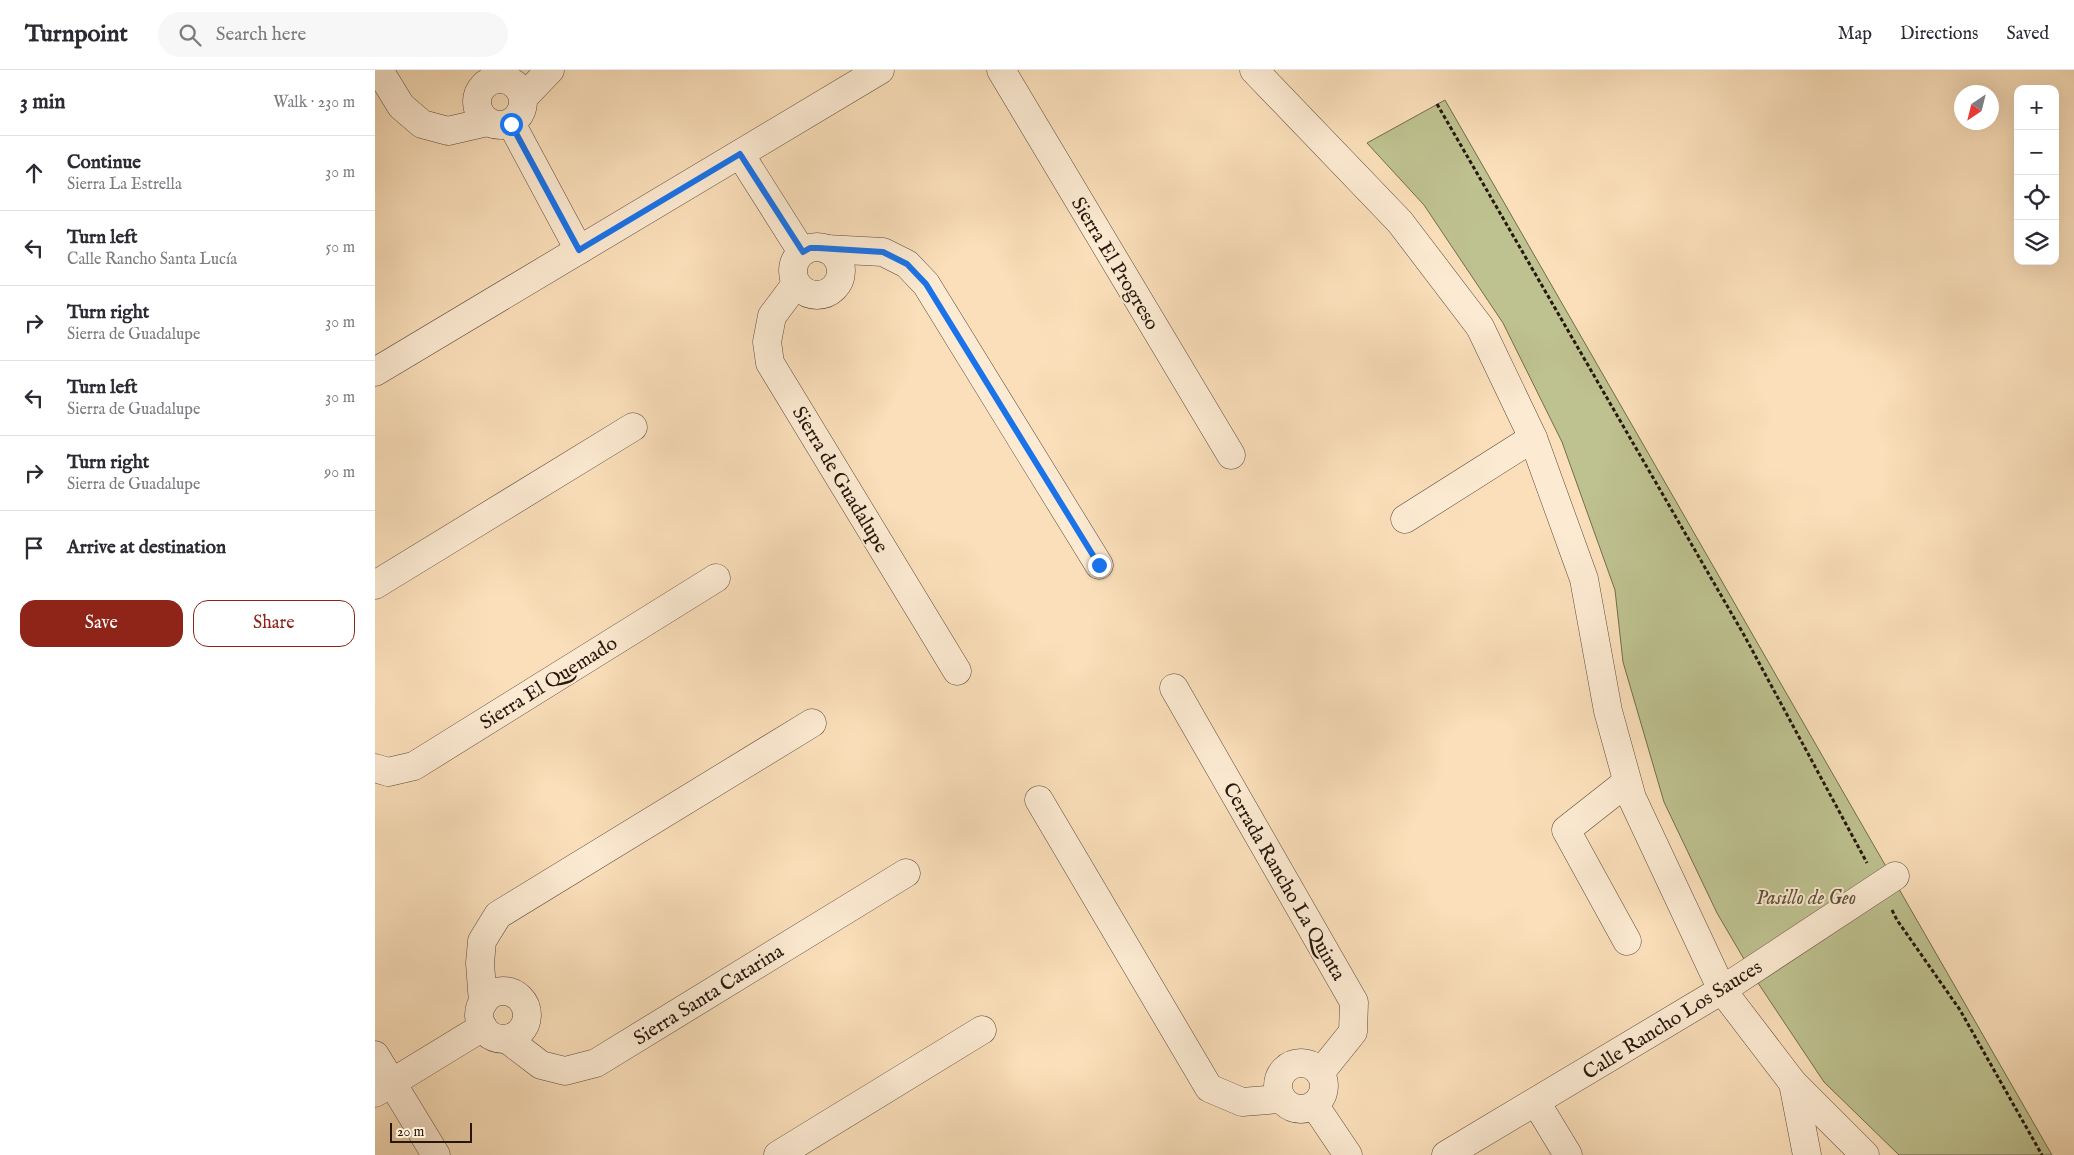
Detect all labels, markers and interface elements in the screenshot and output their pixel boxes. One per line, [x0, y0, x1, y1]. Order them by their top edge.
search box [158, 12, 508, 57]
text: Turnpoint [25, 19, 128, 50]
icon: search [176, 21, 204, 49]
text: Search here [216, 23, 306, 47]
text: Map [1838, 23, 1872, 46]
text: Directions [1900, 23, 1978, 46]
text: Saved [2006, 23, 2049, 46]
north arrow [1954, 85, 1999, 130]
map controls [2014, 85, 2059, 265]
button: + [2014, 85, 2059, 130]
text: 3 min [20, 89, 65, 116]
text: Walk · 230 m [273, 93, 355, 113]
route start [500, 113, 523, 136]
button: − [2014, 130, 2059, 175]
text: Continue [67, 151, 141, 175]
icon: ahead [20, 159, 48, 187]
text: 30 m [325, 163, 355, 183]
text: Sierra La Estrella [67, 175, 182, 195]
button: locate [2014, 175, 2059, 220]
street label: Sierra El Progreso [1065, 193, 1164, 335]
button: layers [2014, 220, 2059, 265]
text: Turn left [67, 226, 138, 250]
icon: left [20, 234, 48, 262]
text: 50 m [326, 238, 355, 258]
text: Calle Rancho Santa Lucía [67, 250, 237, 270]
text: Turn right [67, 301, 149, 325]
icon: right [20, 309, 48, 337]
text: 30 m [325, 313, 355, 333]
text: Sierra de Guadalupe [67, 325, 200, 345]
text: Turn left [67, 376, 138, 400]
icon: left [20, 384, 48, 412]
text: 30 m [325, 388, 355, 408]
text: Sierra de Guadalupe [67, 400, 200, 420]
street label: Sierra de Guadalupe [786, 402, 893, 558]
text: Turn right [67, 451, 149, 475]
icon: right [20, 459, 48, 487]
text: 90 m [324, 463, 355, 483]
text: Sierra de Guadalupe [67, 475, 200, 495]
icon: arrive [20, 534, 48, 562]
text: Arrive at destination [67, 536, 226, 560]
route end [1088, 554, 1111, 577]
button: Save [20, 600, 183, 647]
button: Share [193, 600, 355, 647]
street label: Sierra El Quemado [475, 631, 622, 736]
street label: Cerrada Rancho La Quinta [1217, 778, 1351, 986]
park label: Pasillo de Geo [1756, 886, 1856, 911]
street label: Sierra Santa Catarina [629, 939, 789, 1051]
street label: Calle Rancho Los Sauces [1579, 955, 1767, 1086]
scale bar [390, 1120, 473, 1143]
text: 20 m [397, 1123, 424, 1141]

